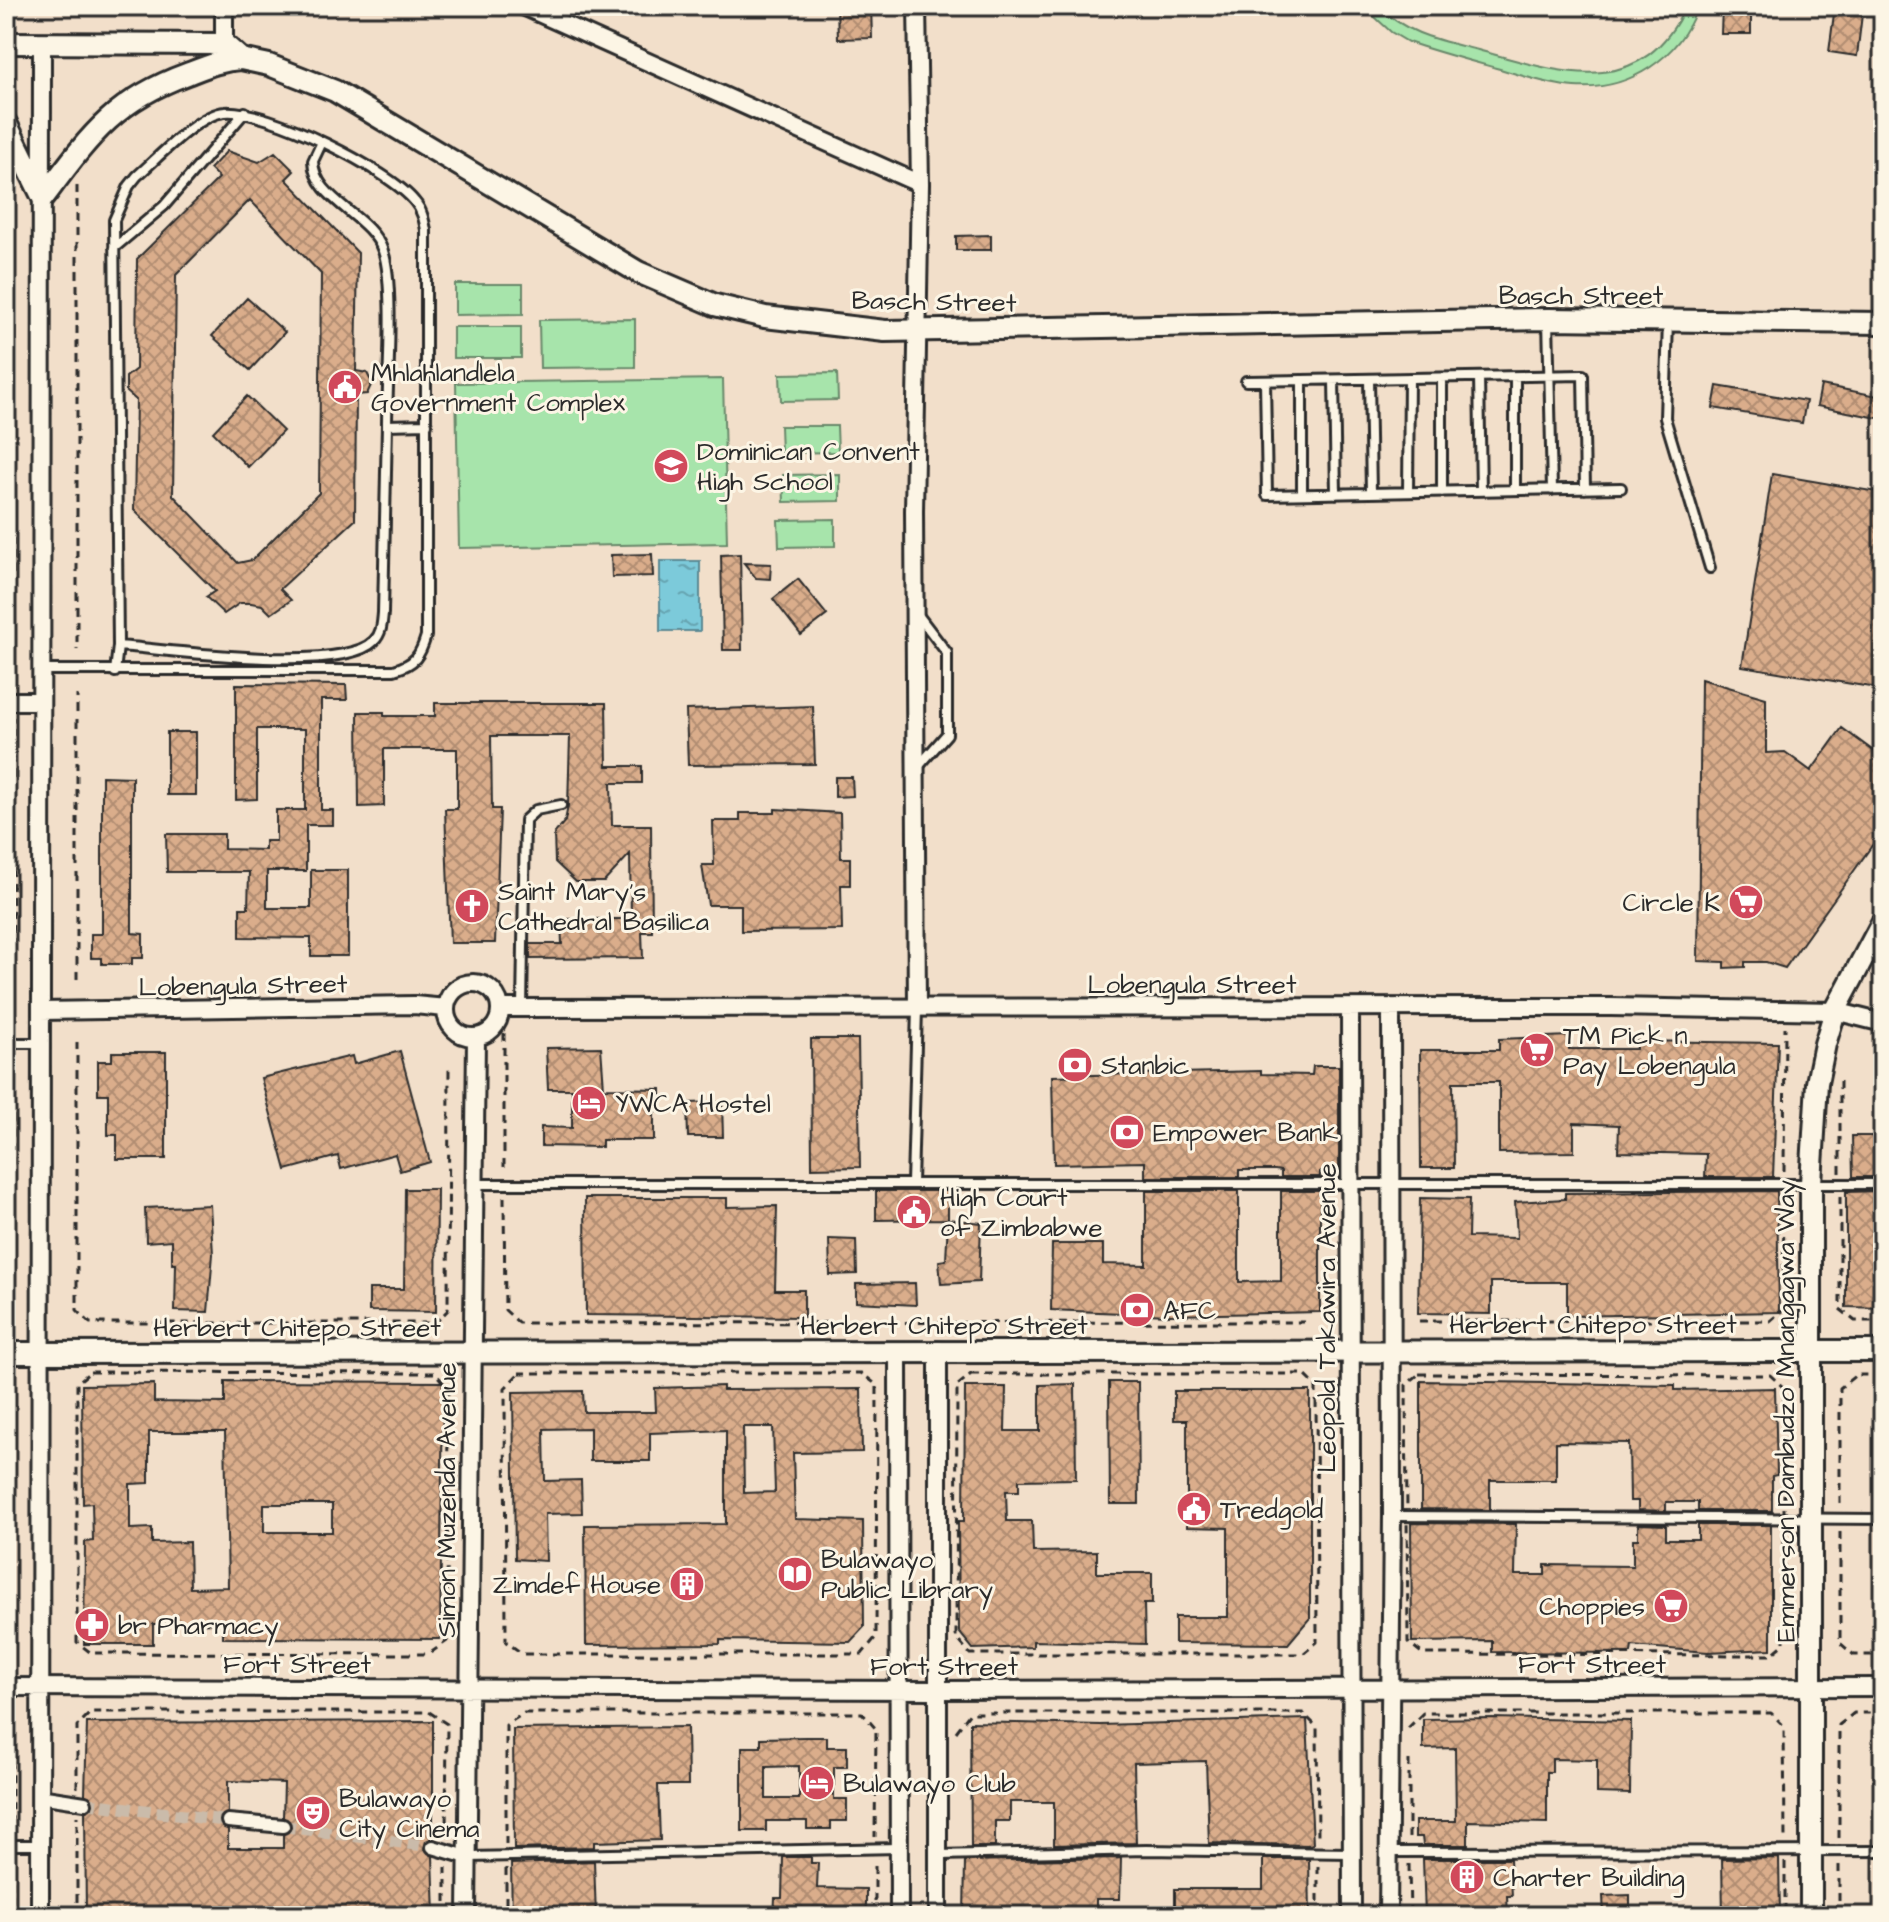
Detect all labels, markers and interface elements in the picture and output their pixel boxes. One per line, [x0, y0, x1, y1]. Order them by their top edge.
street label: Basch Street [1499, 278, 1664, 314]
street label: Basch Street [851, 283, 1017, 321]
place label: Mhlahlandlela Government Complex [371, 355, 626, 421]
public building icon: Mhlahlandlela Government Complex [326, 368, 364, 406]
place label: Dominican Convent High School [697, 434, 920, 502]
school or university icon: Dominican Convent High School [652, 447, 690, 485]
place label: Saint Mary's Cathedral Basilica [498, 874, 709, 940]
supermarket icon: Circle K [1727, 883, 1765, 921]
place label: Circle K [1623, 885, 1720, 921]
church icon: Saint Mary's Cathedral Basilica [453, 887, 491, 925]
street label: Lobengula Street [138, 966, 348, 1008]
street label: Lobengula Street [1088, 967, 1297, 1005]
place label: TM Pick n Pay Lobengula [1563, 1018, 1736, 1086]
supermarket icon: TM Pick n Pay Lobengula [1518, 1031, 1556, 1069]
bank icon: Stanbic [1056, 1046, 1094, 1084]
place label: Stanbic [1101, 1048, 1189, 1084]
hotel icon: YWCA Hostel [570, 1084, 608, 1122]
place label: YWCA Hostel [615, 1086, 771, 1122]
bank icon: Empower Bank [1108, 1113, 1146, 1151]
place label: Empower Bank [1153, 1115, 1338, 1151]
street label: Leopold Takawira Avenue [1309, 1163, 1345, 1473]
place label: High Court of Zimbabwe [940, 1180, 1103, 1246]
street label: Emmerson Dambudzo Mnangagwa Way [1768, 1180, 1806, 1642]
public building icon: High Court of Zimbabwe [895, 1193, 933, 1231]
bank icon: AFC [1118, 1291, 1156, 1329]
place label: AFC [1163, 1293, 1216, 1329]
street label: Herbert Chitepo Street [1449, 1307, 1737, 1343]
street label: Herbert Chitepo Street [800, 1308, 1088, 1344]
street label: Herbert Chitepo Street [153, 1310, 441, 1346]
street label: Simon Muzenda Avenue [429, 1362, 465, 1638]
public building icon: Tredgold [1175, 1490, 1213, 1528]
place label: Tredgold [1220, 1492, 1323, 1530]
place label: Bulawayo Public Library [821, 1542, 993, 1610]
library icon: Bulawayo Public Library [776, 1555, 814, 1593]
building icon: Zimdef House [668, 1565, 706, 1603]
place label: Zimdef House [493, 1567, 661, 1603]
supermarket icon: Choppies [1652, 1587, 1690, 1625]
place label: Choppies [1539, 1589, 1645, 1625]
pharmacy icon: br Pharmacy [73, 1606, 111, 1644]
place label: br Pharmacy [118, 1608, 279, 1646]
street label: Fort Street [223, 1647, 372, 1683]
street label: Fort Street [1518, 1647, 1667, 1683]
street label: Fort Street [870, 1649, 1019, 1685]
hotel icon: Bulawayo Club [798, 1764, 836, 1802]
place label: Bulawayo Club [843, 1766, 1016, 1804]
place label: Bulawayo City Cinema [339, 1781, 479, 1849]
theatre icon: Bulawayo City Cinema [294, 1794, 332, 1832]
building icon: Charter Building [1448, 1858, 1486, 1896]
place label: Charter Building [1493, 1860, 1685, 1898]

